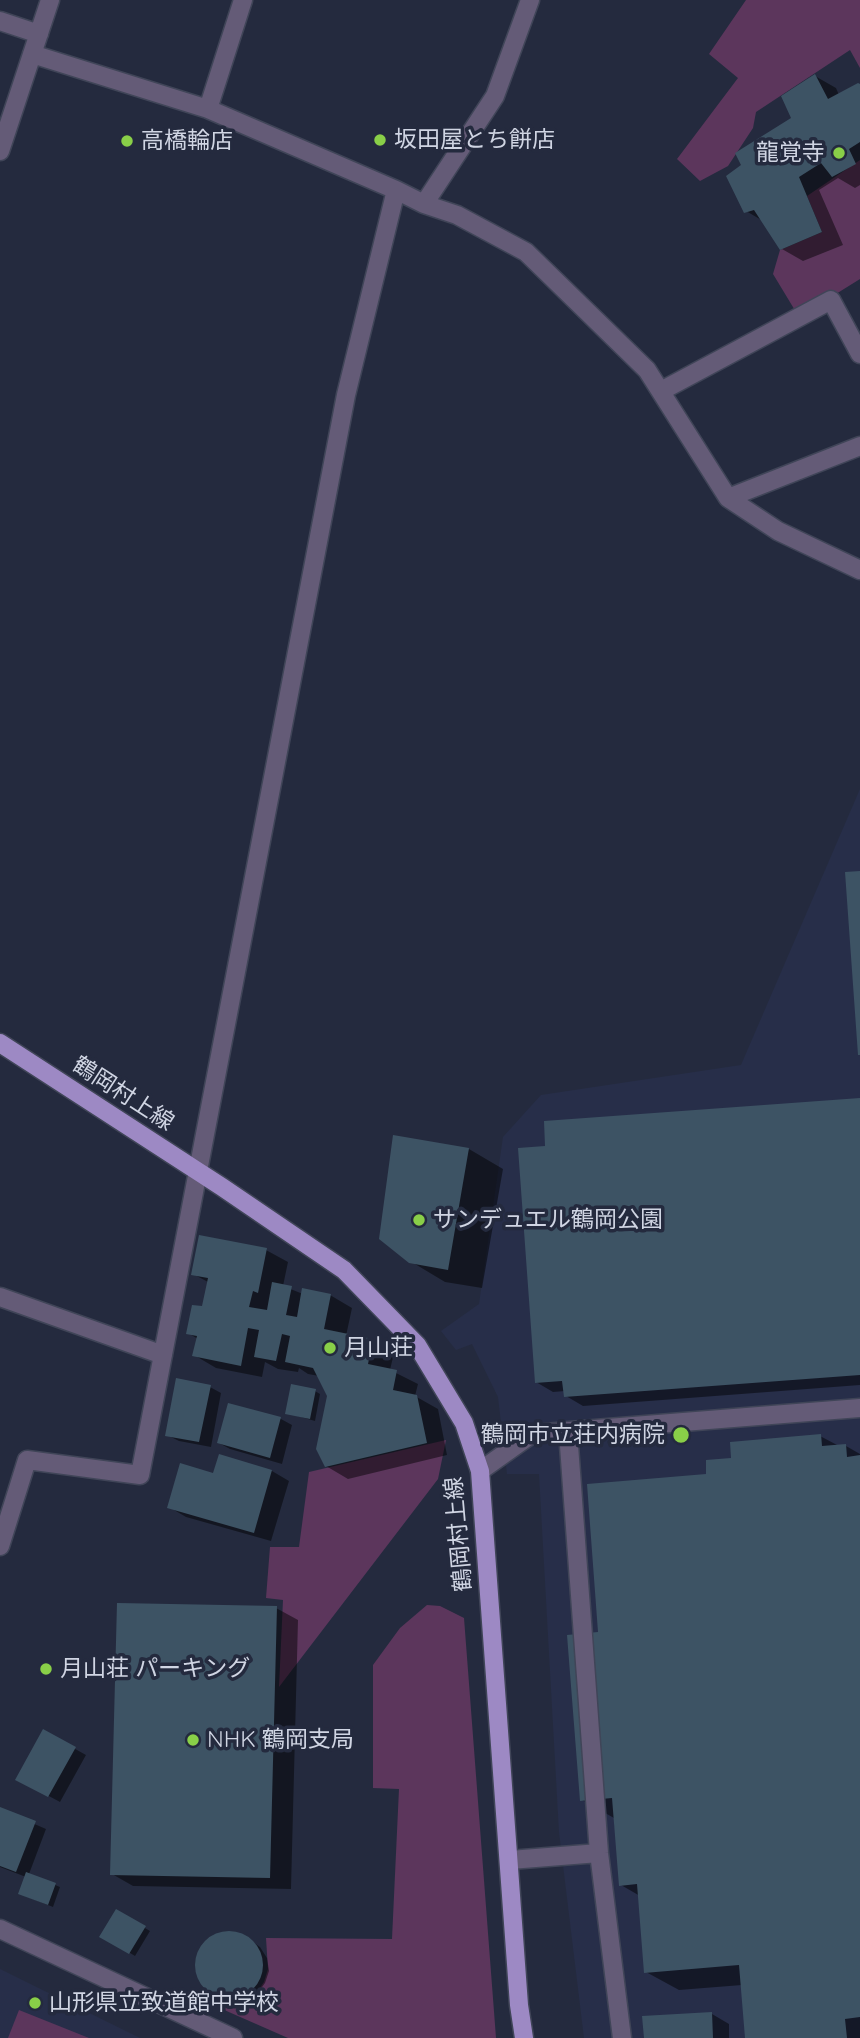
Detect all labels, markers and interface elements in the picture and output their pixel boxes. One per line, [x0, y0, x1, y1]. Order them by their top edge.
place label: 坂田屋とち餅店 [394, 126, 555, 154]
place label: 高橋輪店 [141, 127, 233, 155]
marker: 坂田屋とち餅店 [372, 132, 388, 148]
marker: 高橋輪店 [119, 133, 135, 149]
place label: 龍覚寺 [756, 139, 825, 167]
marker: 龍覚寺 [831, 145, 847, 161]
street label: 鶴岡村上線 [67, 1051, 179, 1137]
place label: サンデュエル鶴岡公園 [433, 1206, 663, 1234]
marker: サンデュエル鶴岡公園 [411, 1212, 427, 1228]
place label: 月山荘 [344, 1334, 413, 1362]
marker: 月山荘 [322, 1340, 338, 1356]
place label: 鶴岡市立荘内病院 [481, 1421, 665, 1449]
marker: 鶴岡市立荘内病院 [671, 1425, 691, 1445]
street label: 鶴岡村上線 [440, 1476, 478, 1592]
place label: 月山荘 パーキング [60, 1655, 250, 1683]
marker: 月山荘 パーキング [38, 1661, 54, 1677]
place label: NHK 鶴岡支局 [207, 1726, 354, 1754]
marker: NHK 鶴岡支局 [185, 1732, 201, 1748]
place label: 山形県立致道館中学校 [49, 1989, 279, 2017]
marker: 山形県立致道館中学校 [27, 1995, 43, 2011]

